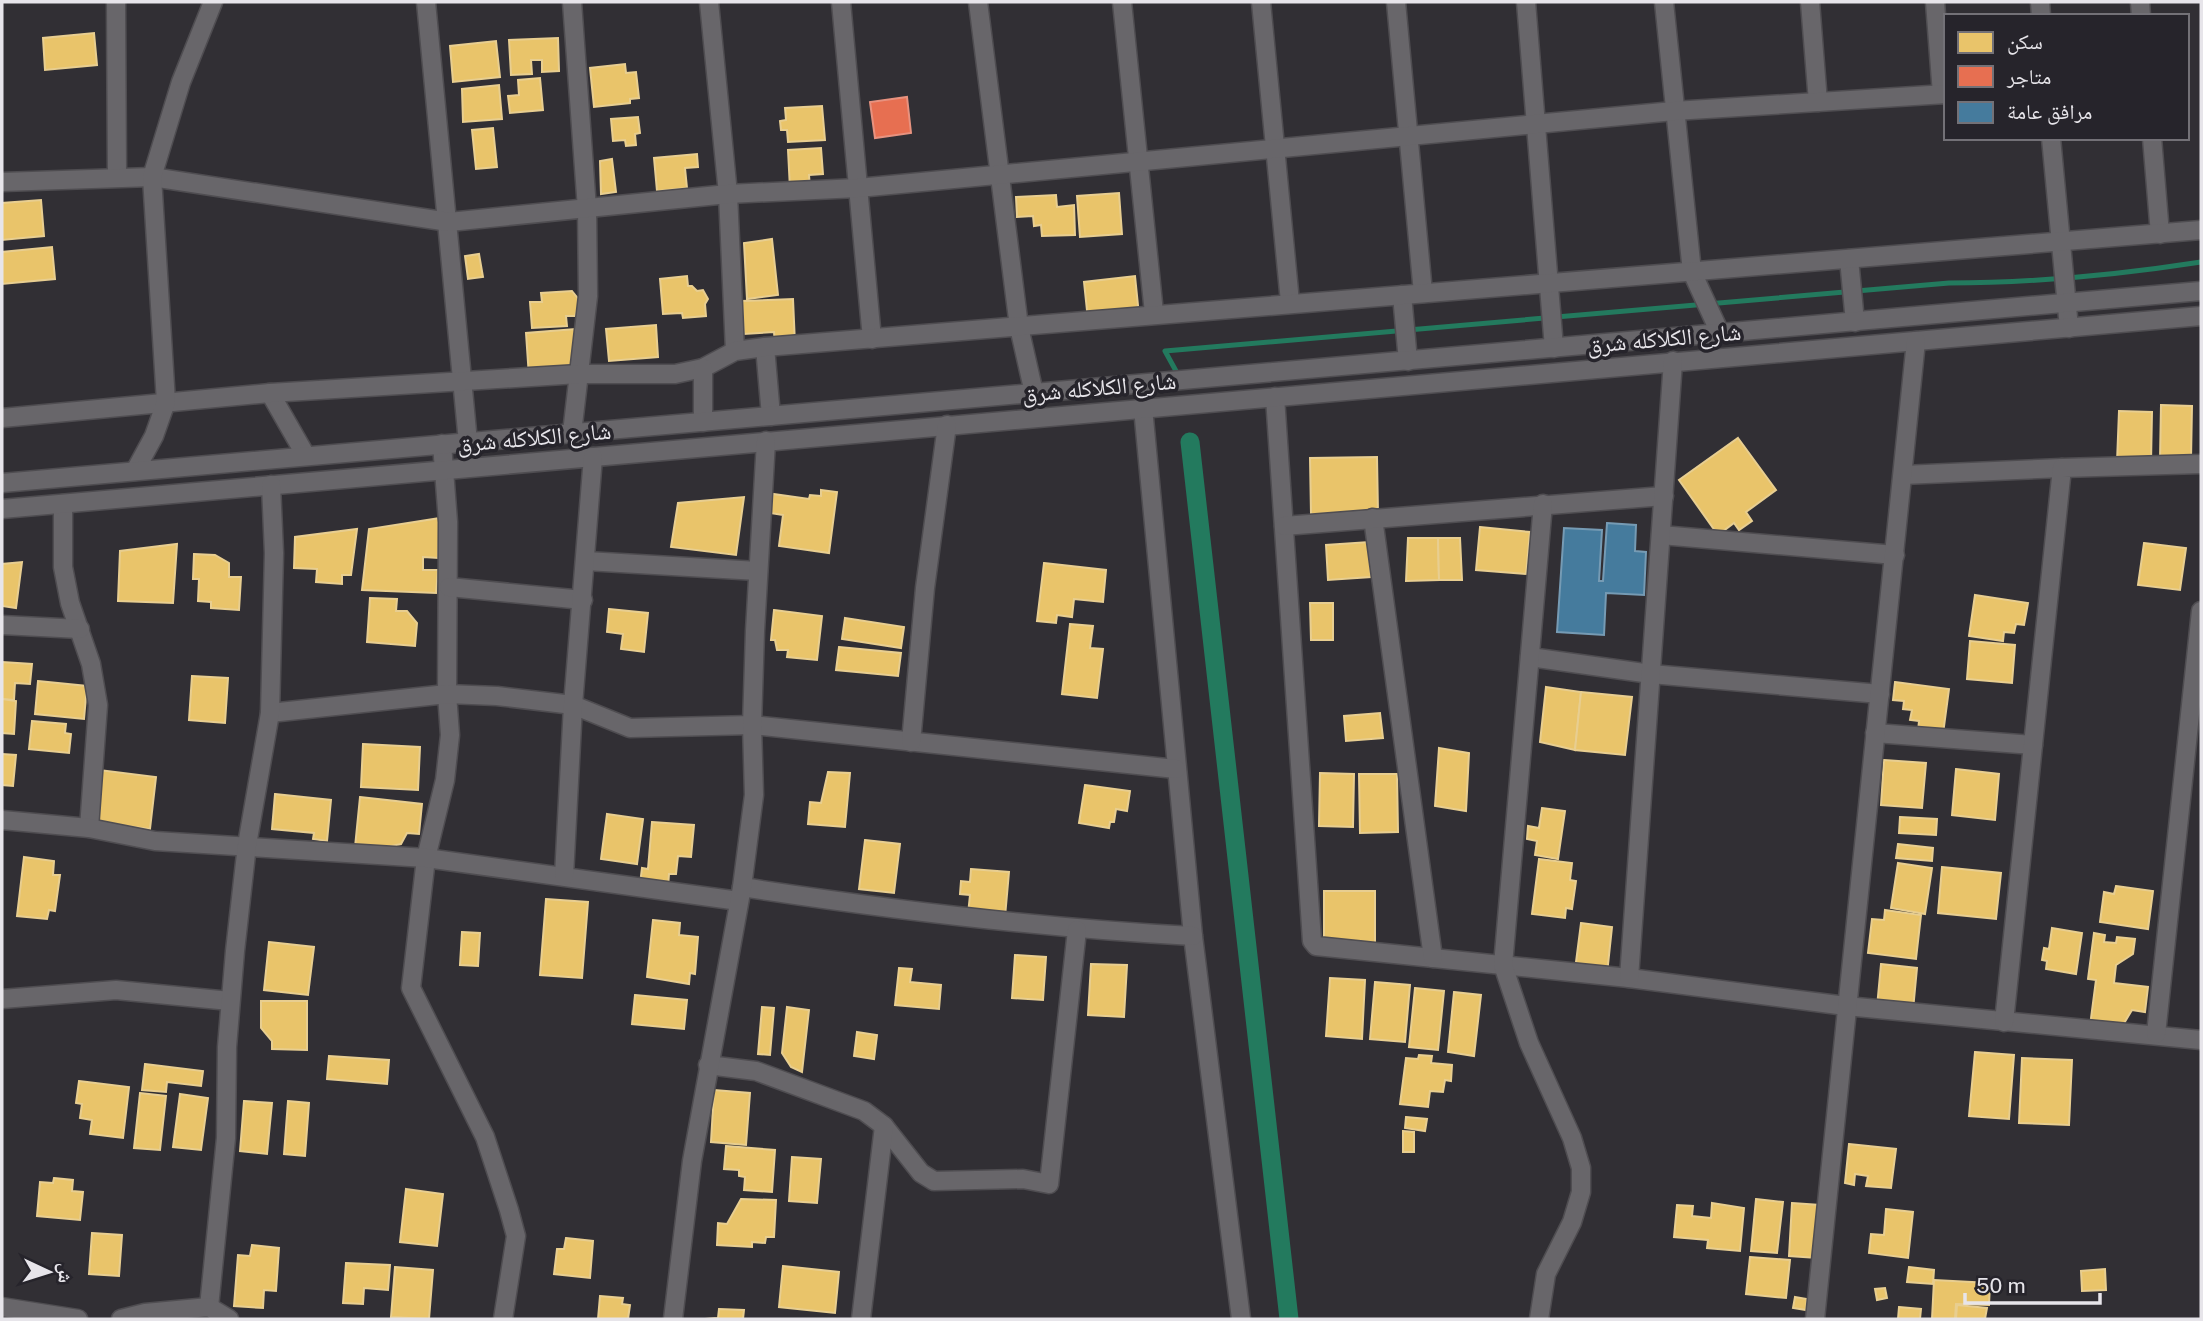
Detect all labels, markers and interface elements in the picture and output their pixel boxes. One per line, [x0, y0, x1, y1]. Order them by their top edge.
legend [1944, 14, 2189, 140]
text: سكن [2007, 29, 2043, 55]
text: متاجر [2006, 64, 2051, 89]
text: مرافق عامة [2007, 99, 2092, 125]
street label: شارع الكلاكله شرق [1586, 318, 1742, 360]
street label: شارع الكلاكله شرق [1021, 367, 1177, 409]
street label: شارع الكلاكله شرق [456, 417, 612, 459]
north arrow [14, 1237, 84, 1307]
text: ش [53, 1262, 78, 1284]
scale bar [1965, 1262, 2100, 1306]
text: 50 m [1976, 1273, 2026, 1298]

